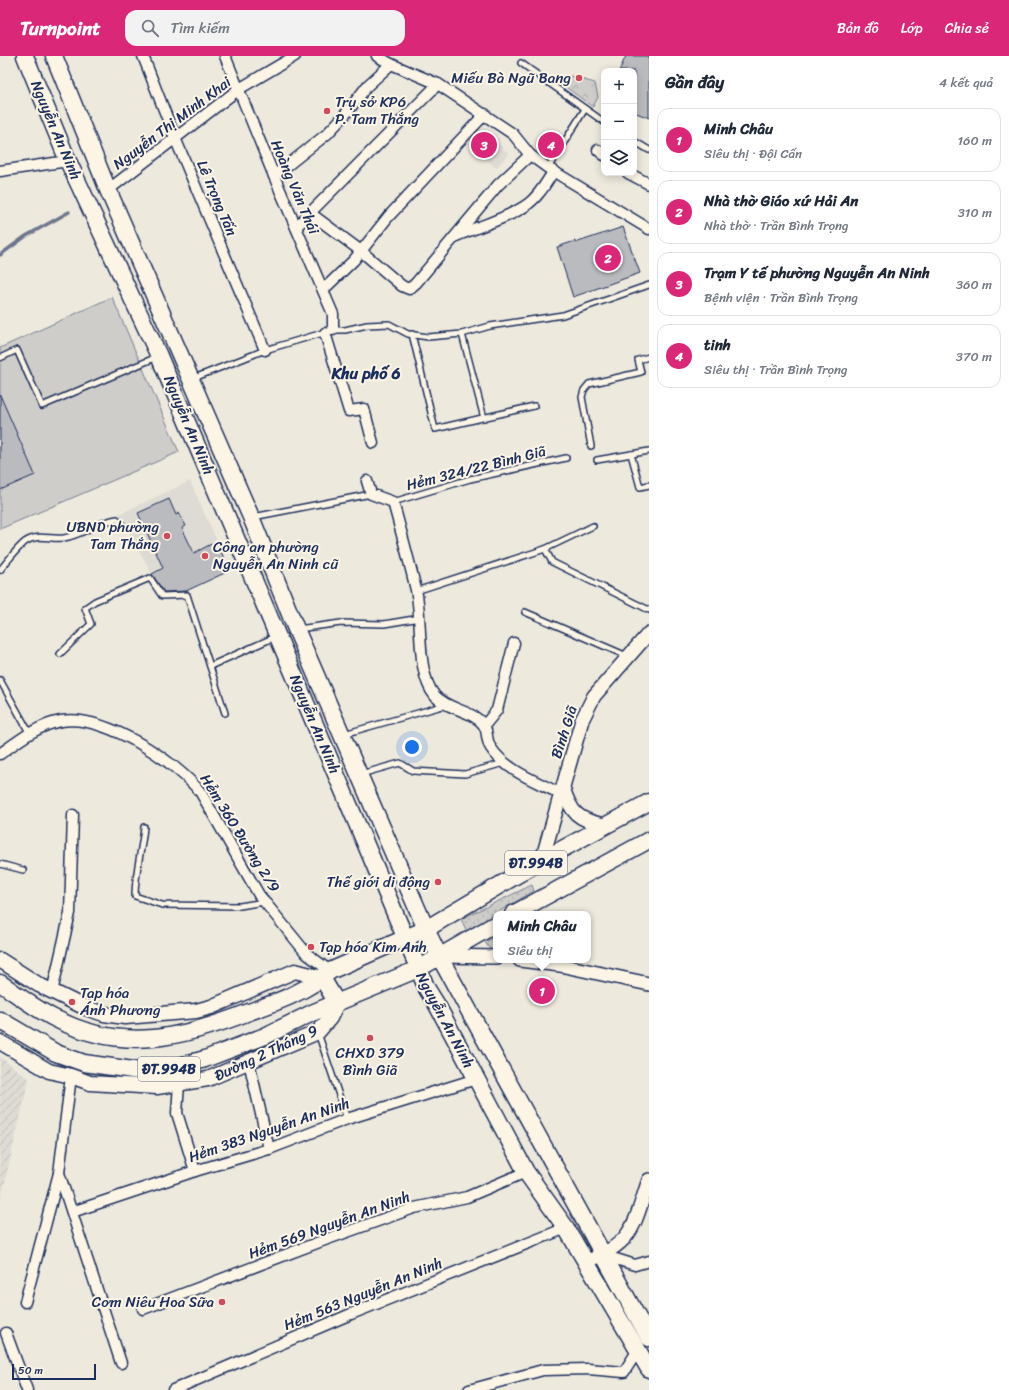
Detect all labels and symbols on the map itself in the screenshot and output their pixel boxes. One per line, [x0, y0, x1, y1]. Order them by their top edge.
place label: Miếu Bà Ngũ Bang [451, 65, 571, 91]
street label: Nguyễn Thị Minh Khai [107, 69, 238, 176]
marker: Miếu Bà Ngũ Bang [574, 73, 584, 83]
street label: Nguyễn An Ninh [23, 76, 89, 184]
place label: Trụ sở KP6 P. Tam Thắng [335, 89, 420, 132]
marker: Trụ sở KP6 P. Tam Thắng [322, 106, 332, 116]
pin: 3 [471, 130, 497, 160]
pin: 4 [538, 130, 564, 160]
street label: Hoàng Văn Thái [263, 136, 327, 239]
street label: Lê Trọng Tấn [189, 156, 245, 240]
pin: 2 [595, 243, 621, 273]
district label: Khu phố 6 [330, 359, 401, 388]
street label: Nguyễn An Ninh [156, 371, 222, 479]
street label: Hẻm 324/22 Bình Giã [403, 438, 549, 498]
place label: UBND phường Tam Thắng [67, 514, 159, 557]
marker: UBND phường Tam Thắng [162, 531, 172, 541]
place label: Công an phường Nguyễn An Ninh cũ [213, 534, 339, 577]
marker: Công an phường Nguyễn An Ninh cũ [200, 551, 210, 561]
street label: Nguyễn An Ninh [282, 670, 348, 778]
street label: Bình Giã [543, 702, 585, 762]
your location [402, 737, 422, 757]
street label: Hẻm 360 Đường 2/9 [193, 768, 287, 898]
road number: ĐT.994B [505, 851, 567, 875]
place label: Thế giới di động [326, 869, 430, 895]
marker: Thế giới di động [433, 877, 443, 887]
place label: Tạp hóa Kim Anh [319, 934, 427, 960]
marker: Tạp hóa Kim Anh [306, 942, 316, 952]
street label: Nguyễn An Ninh [409, 967, 481, 1073]
pin: 1 [529, 976, 555, 1006]
place label: Tạp hóa Ánh Phương [79, 980, 161, 1023]
marker: Tạp hóa Ánh Phương [67, 997, 77, 1007]
street label: Đường 2 Tháng 9 [210, 1018, 322, 1088]
marker: CHXD 379 Bình Giã [365, 1033, 375, 1043]
place label: CHXD 379 Bình Giã [336, 1040, 404, 1083]
road number: ĐT.994B [138, 1057, 200, 1081]
street label: Hẻm 383 Nguyễn An Ninh [185, 1090, 353, 1170]
street label: Hẻm 569 Nguyễn An Ninh [244, 1184, 414, 1266]
street label: Hẻm 563 Nguyễn An Ninh [280, 1250, 447, 1338]
place label: Cơm Niêu Hoa Sữa [92, 1289, 214, 1315]
marker: Cơm Niêu Hoa Sữa [217, 1297, 227, 1307]
scale bar [12, 1362, 96, 1381]

